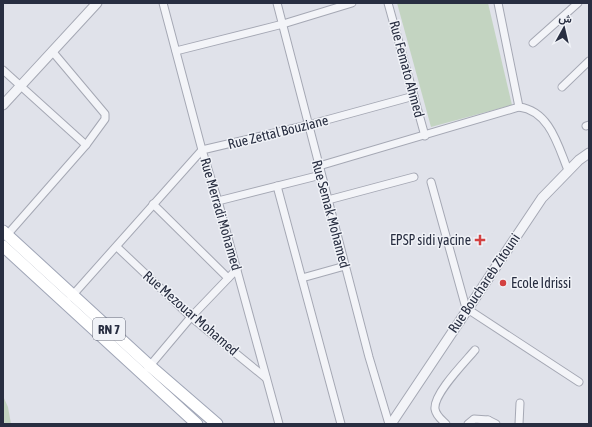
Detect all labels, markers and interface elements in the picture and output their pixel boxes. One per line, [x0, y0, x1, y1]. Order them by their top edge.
north arrow [544, 8, 584, 48]
text: ش [558, 11, 573, 26]
street label: Rue Femato Ahmed [386, 19, 428, 119]
street label: Rue Zettal Bouziane [226, 112, 330, 152]
street label: Rue Merradi Mohamed [197, 156, 245, 272]
street label: Rue Semak Mohamed [309, 158, 353, 270]
street label: Rue Bouchareb Zitouni [445, 230, 523, 336]
place label: EPSP sidi yacine [390, 232, 471, 248]
marker: EPSP sidi yacine [474, 234, 486, 246]
street label: Rue Mezouar Mohamed [140, 267, 242, 359]
place label: Ecole Idrissi [511, 275, 571, 291]
marker: Ecole Idrissi [498, 278, 508, 288]
road number: RN 7 [93, 318, 125, 340]

